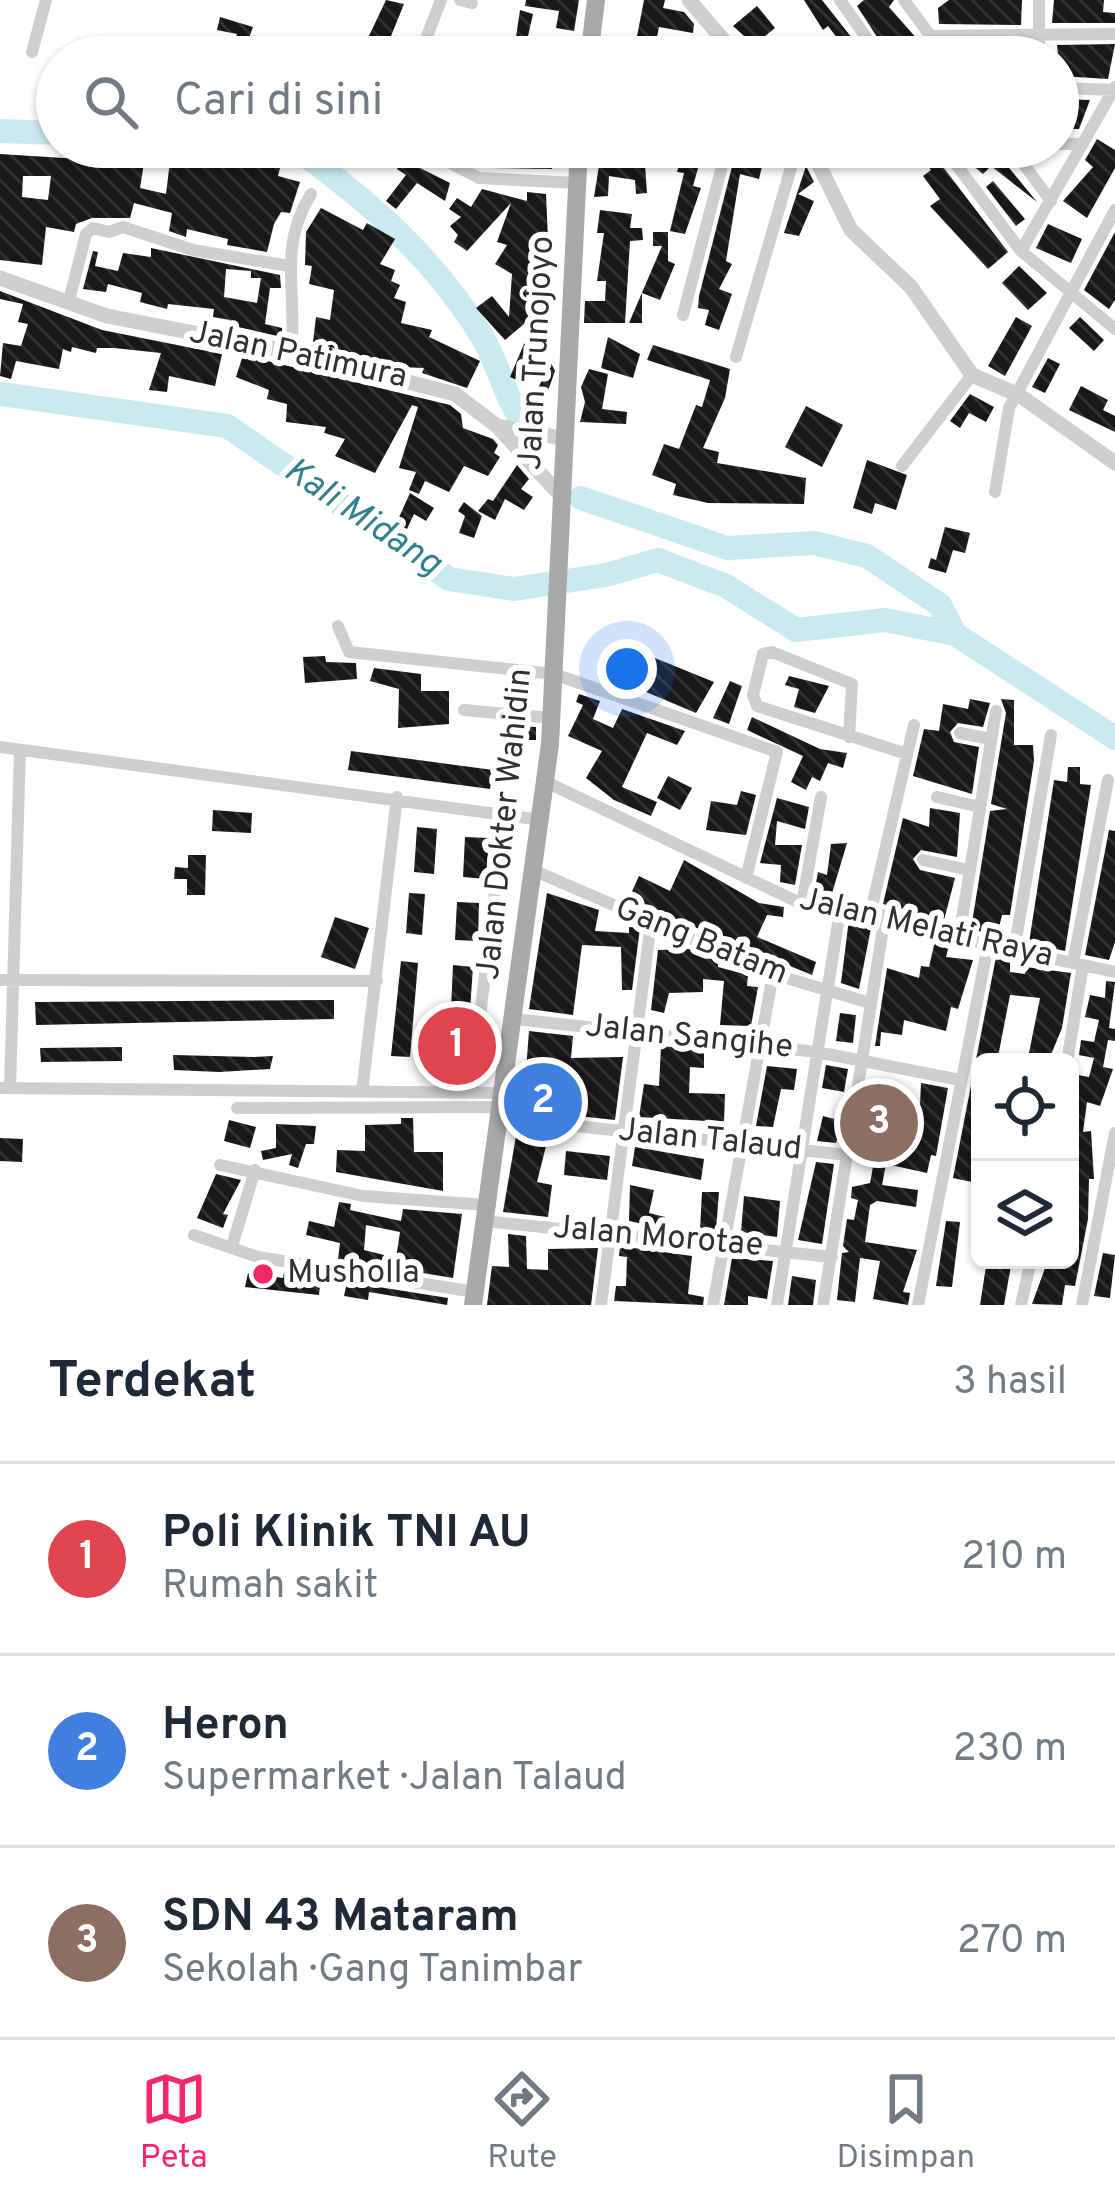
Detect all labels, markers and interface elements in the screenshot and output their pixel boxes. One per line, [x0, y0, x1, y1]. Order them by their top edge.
search box [36, 36, 1079, 168]
icon: search [78, 69, 144, 135]
text: Cari di sini [174, 74, 383, 131]
street label: Jalan Trunojoyo [511, 235, 565, 471]
street label: Jalan Patimura [185, 312, 411, 400]
water label: Kali Midang [274, 448, 450, 588]
your location [597, 639, 657, 699]
street label: Jalan Dokter Wahidin [469, 666, 543, 982]
street label: Jalan Melati Raya [795, 879, 1057, 979]
street label: Gang Batam [608, 888, 794, 996]
pin: 1 [418, 1001, 496, 1091]
street label: Jalan Sangihe [583, 1006, 795, 1070]
map controls [971, 1053, 1079, 1269]
button: locate [971, 1053, 1079, 1161]
pin: 2 [504, 1057, 582, 1147]
pin: 3 [840, 1078, 918, 1168]
street label: Jalan Talaud [616, 1110, 804, 1172]
button: layers [971, 1161, 1079, 1269]
street label: Jalan Morotae [551, 1208, 765, 1268]
place label: Musholla [287, 1253, 420, 1295]
marker: Musholla [250, 1261, 276, 1287]
text: Terdekat [48, 1351, 256, 1416]
text: 3 hasil [953, 1359, 1067, 1408]
text: Poli Klinik TNI AU [162, 1506, 531, 1563]
text: 1 [79, 1534, 95, 1583]
text: 210 m [961, 1534, 1067, 1583]
text: Rumah sakit [162, 1563, 378, 1612]
text: Heron [162, 1698, 289, 1755]
text: 2 [75, 1726, 99, 1775]
text: 230 m [953, 1726, 1067, 1775]
text: Supermarket · Jalan Talaud [162, 1755, 627, 1804]
text: SDN 43 Mataram [162, 1890, 519, 1947]
text: 3 [75, 1918, 99, 1967]
text: 270 m [957, 1918, 1067, 1967]
text: Sekolah · Gang Tanimbar [162, 1947, 583, 1996]
tab: Peta [140, 2066, 208, 2180]
tab: Rute [487, 2066, 557, 2180]
tab: Disimpan [837, 2066, 975, 2180]

